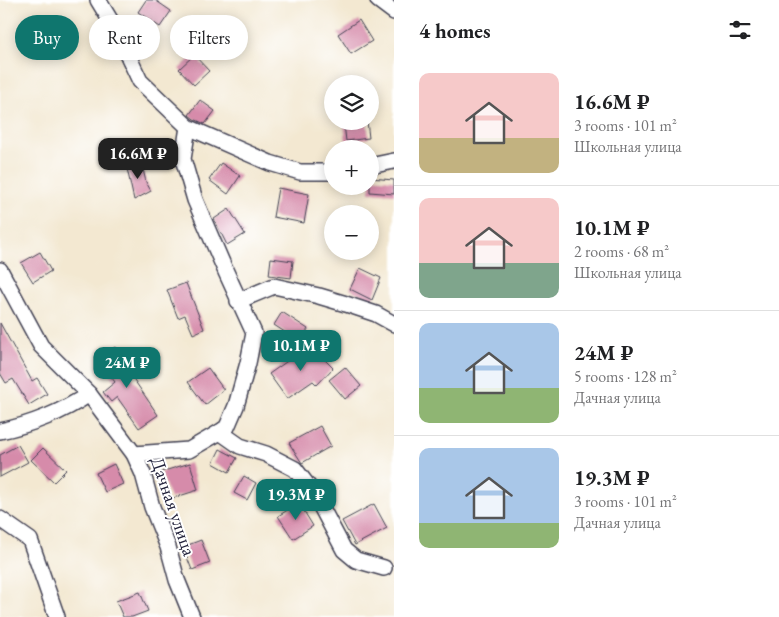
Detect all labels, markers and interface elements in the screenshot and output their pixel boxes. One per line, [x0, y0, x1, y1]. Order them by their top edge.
chip: Buy [15, 15, 79, 60]
chip: Rent [89, 15, 160, 60]
chip: Filters [170, 15, 248, 60]
icon: filters [726, 16, 754, 44]
text: 4 homes [419, 17, 491, 44]
map controls [324, 75, 379, 260]
button: layers [324, 75, 379, 130]
text: 16.6M ₽ [574, 88, 650, 115]
icon: home [459, 93, 519, 153]
text: 3 rooms · 101 m² [574, 115, 677, 136]
text: Школьная улица [574, 136, 682, 157]
pin: 16.6M ₽ [92, 138, 184, 180]
button: + [324, 140, 379, 195]
text: 16.6M ₽ [109, 143, 167, 164]
button: − [324, 205, 379, 260]
text: 10.1M ₽ [574, 214, 650, 241]
icon: home [459, 218, 519, 278]
text: 2 rooms · 68 m² [574, 241, 669, 262]
text: Школьная улица [574, 262, 682, 283]
pin: 10.1M ₽ [255, 330, 347, 372]
text: 10.1M ₽ [272, 335, 330, 356]
text: 24M ₽ [574, 339, 633, 366]
icon: home [459, 343, 519, 403]
pin: 24M ₽ [92, 346, 162, 389]
text: 24M ₽ [104, 352, 150, 373]
text: 5 rooms · 128 m² [574, 366, 677, 387]
text: Дачная улица [574, 387, 661, 408]
street label: Дачная улица [145, 453, 202, 559]
text: 19.3M ₽ [574, 464, 650, 491]
icon: home [459, 468, 519, 528]
pin: 19.3M ₽ [250, 478, 342, 521]
text: 19.3M ₽ [267, 484, 325, 505]
text: 3 rooms · 101 m² [574, 491, 677, 512]
text: Дачная улица [574, 512, 661, 533]

